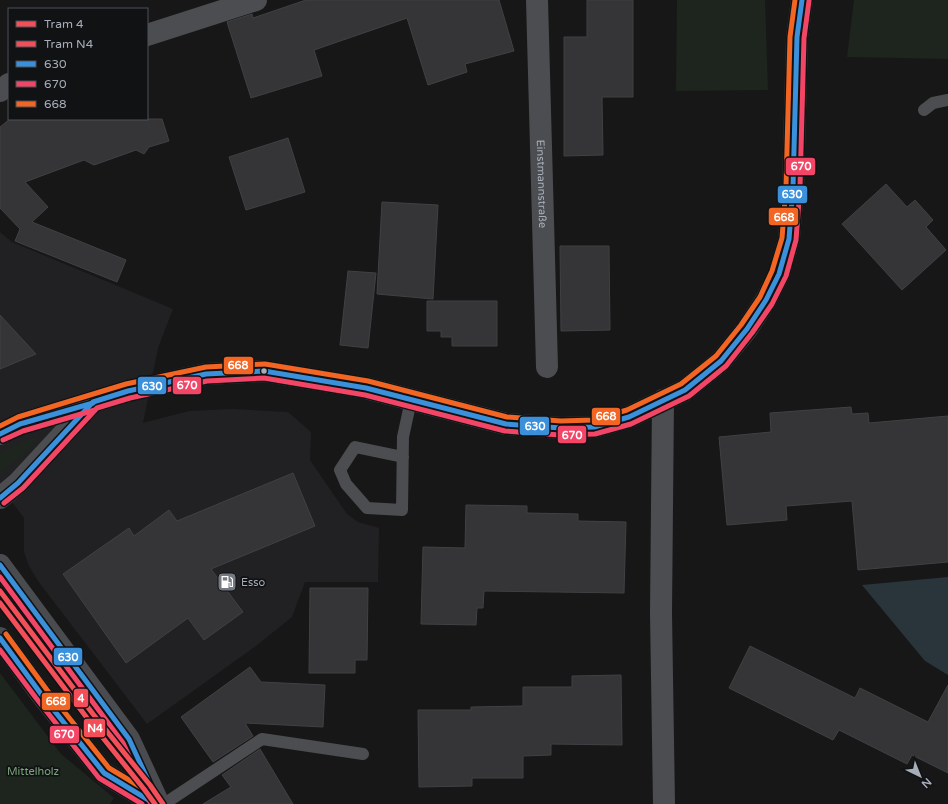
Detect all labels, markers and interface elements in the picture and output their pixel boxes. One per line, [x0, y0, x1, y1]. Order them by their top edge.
legend [8, 8, 148, 120]
text: Tram 4 [44, 17, 84, 31]
text: Tram N4 [44, 37, 94, 51]
text: 630 [44, 57, 67, 71]
text: 670 [44, 77, 67, 91]
text: 668 [44, 97, 67, 111]
street label: Einstmannstraße [534, 140, 550, 228]
line badge: 670 [785, 157, 816, 176]
text: 670 [791, 160, 811, 173]
line badge: 630 [777, 185, 808, 204]
text: 630 [782, 188, 802, 201]
line badge: 668 [768, 207, 799, 226]
text: 668 [774, 211, 794, 224]
line badge: 668 [223, 356, 254, 375]
text: 668 [228, 359, 248, 372]
unlabelled marker [259, 366, 269, 376]
line badge: 630 [137, 376, 167, 395]
line badge: 670 [172, 376, 202, 395]
text: 670 [177, 379, 197, 392]
text: 630 [142, 380, 162, 393]
line badge: 668 [591, 407, 621, 426]
text: 668 [596, 410, 616, 423]
line badge: 630 [519, 416, 550, 436]
text: 630 [525, 420, 545, 433]
line badge: 670 [557, 425, 587, 444]
text: 670 [562, 429, 582, 442]
fuel station icon: Esso [216, 571, 238, 593]
place label: Esso [241, 576, 266, 589]
line badge: 630 [53, 647, 83, 666]
text: 630 [58, 651, 78, 664]
line badge: 4 [73, 688, 89, 708]
line badge: 668 [41, 692, 71, 711]
text: 4 [78, 692, 85, 705]
text: 668 [46, 695, 66, 708]
line badge: N4 [83, 718, 106, 738]
text: N4 [87, 722, 103, 735]
line badge: 670 [49, 725, 80, 744]
text: 670 [54, 728, 74, 741]
north arrow [900, 756, 940, 796]
park label: Mittelholz [7, 765, 60, 778]
text: N [919, 775, 934, 791]

